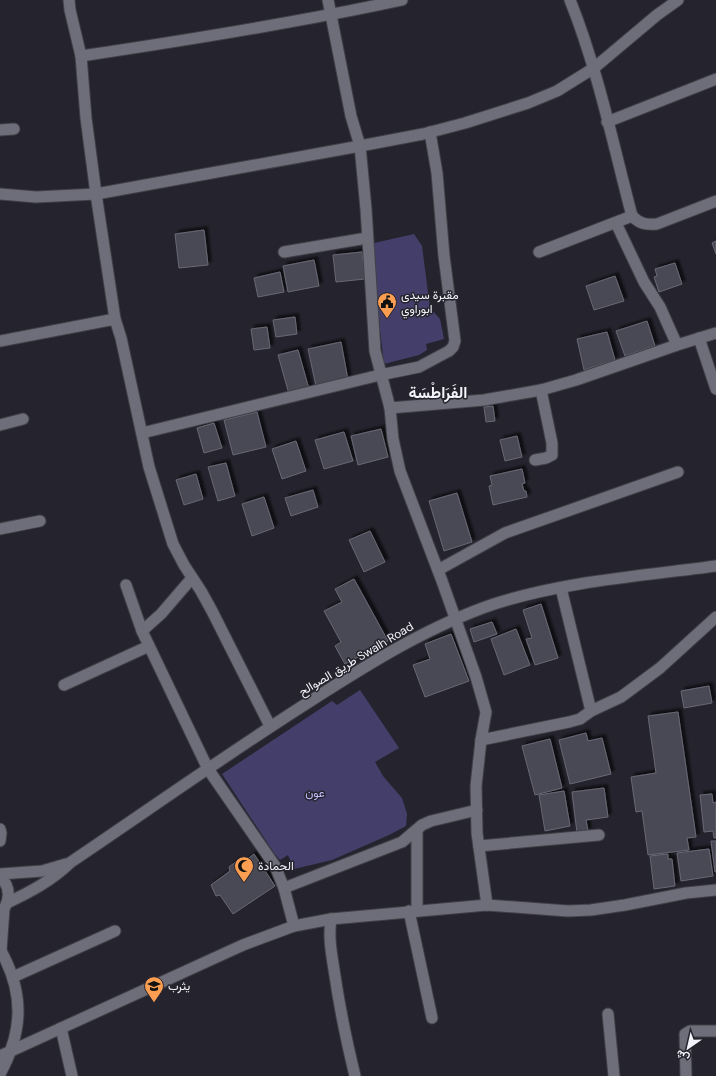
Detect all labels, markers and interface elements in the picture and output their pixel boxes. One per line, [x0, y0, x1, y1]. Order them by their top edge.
place label: مقبرة سيدى ابوراوي [401, 287, 459, 319]
public building icon: مقبرة سيدى ابوراوي [376, 291, 398, 319]
district label: الفَرَاطْسَة [409, 382, 467, 403]
street label: طريق الصوالح Swalh Road [296, 618, 417, 701]
park label: عون [305, 785, 325, 801]
mosque icon: الحمادة [233, 855, 255, 883]
place label: الحمادة [258, 858, 294, 874]
school or university icon: يثرب [143, 975, 165, 1003]
place label: يثرب [168, 978, 190, 994]
north arrow [668, 1028, 708, 1068]
text: ش [673, 1047, 692, 1066]

